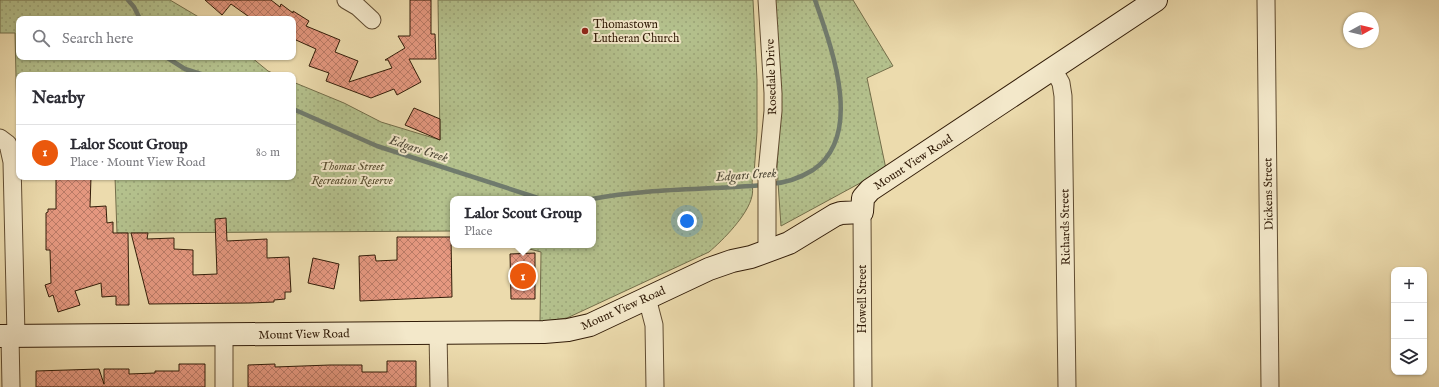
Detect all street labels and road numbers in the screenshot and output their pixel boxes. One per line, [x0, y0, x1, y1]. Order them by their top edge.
street label: Rosedale Drive [763, 38, 780, 115]
street label: Mount View Road [871, 131, 956, 193]
street label: Dickens Street [1260, 157, 1277, 231]
street label: Richards Street [1057, 189, 1074, 265]
street label: Howell Street [855, 265, 870, 333]
street label: Mount View Road [579, 283, 668, 334]
street label: Mount View Road [258, 326, 350, 343]

